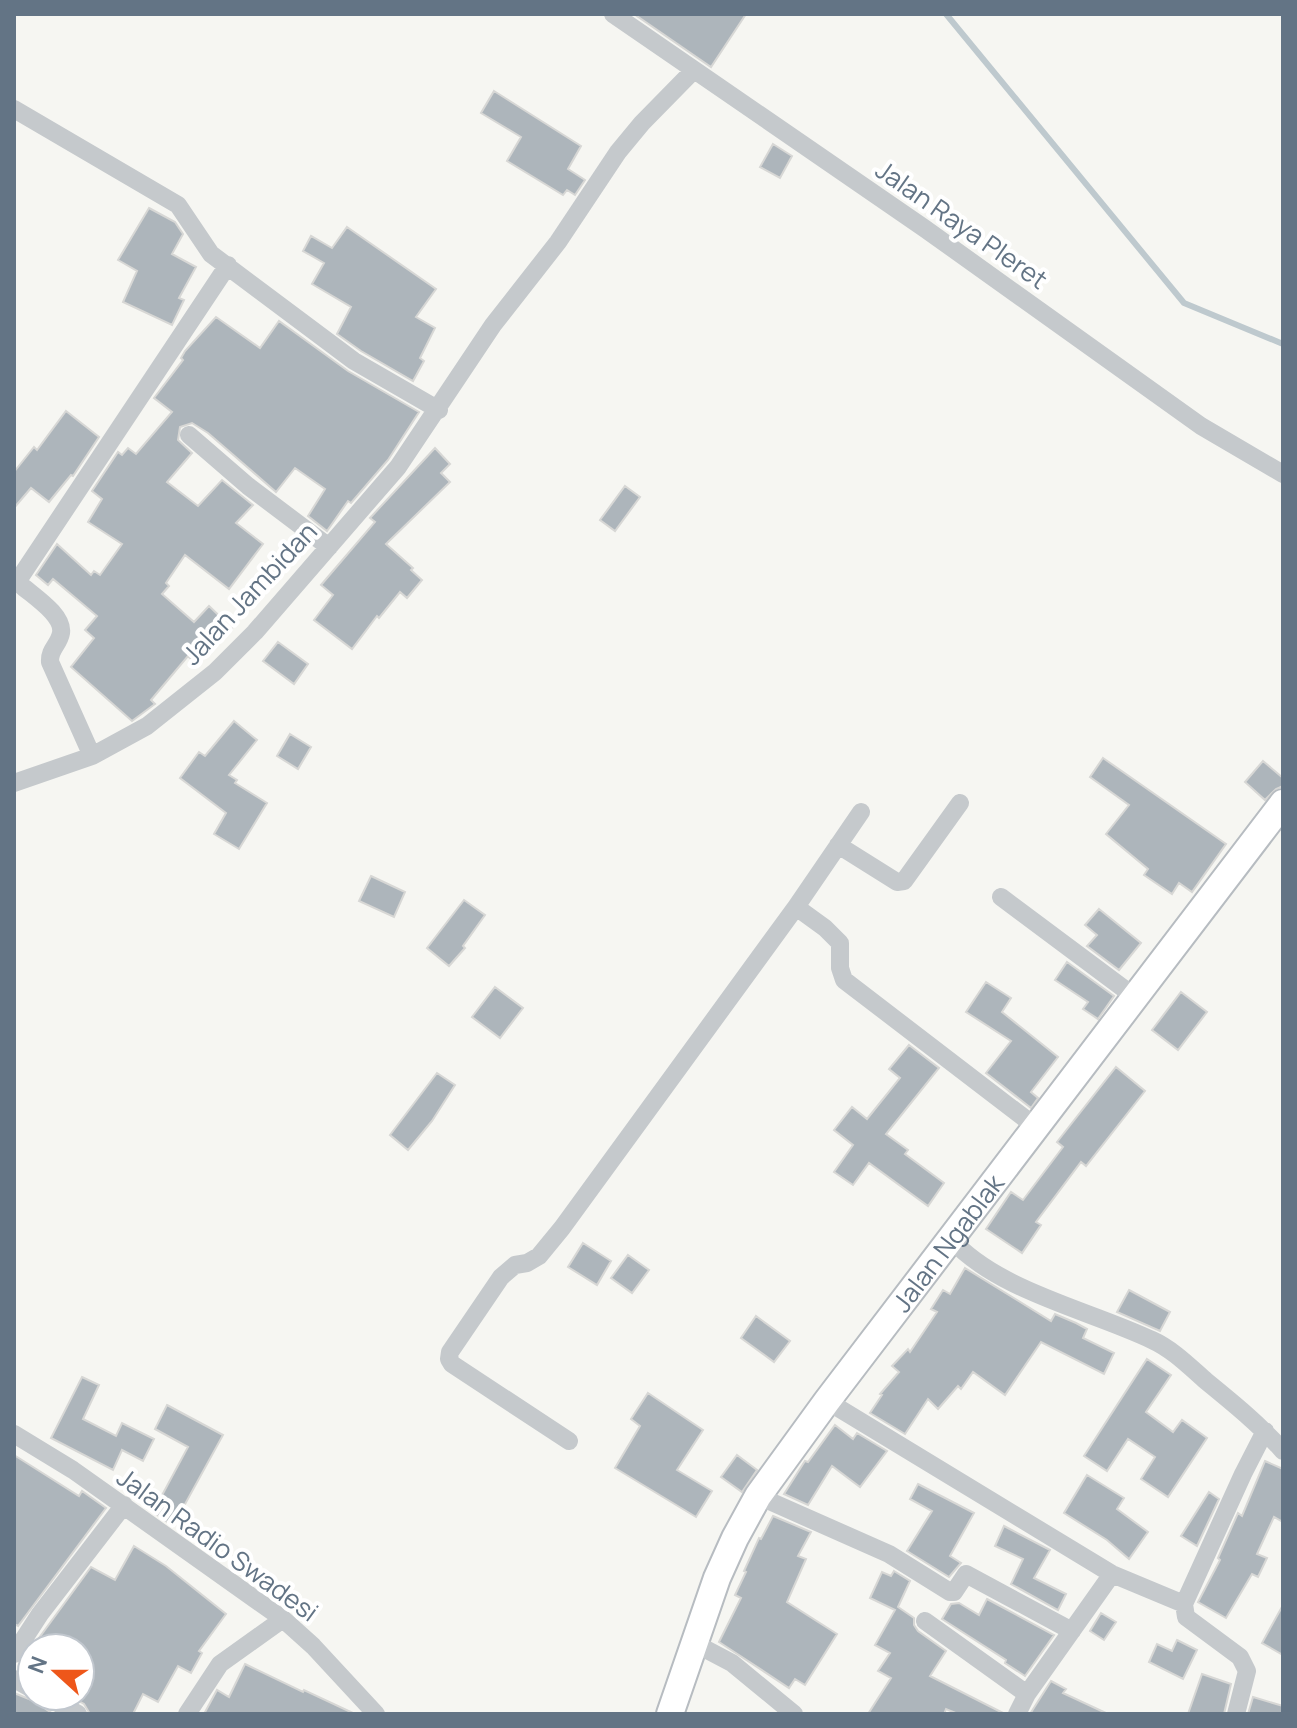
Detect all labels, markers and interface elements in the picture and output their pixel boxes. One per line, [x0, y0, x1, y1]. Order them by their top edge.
street label: Jalan Raya Pleret [869, 151, 1055, 297]
street label: Jalan Jambidan [173, 514, 325, 672]
street label: Jalan Ngablak [884, 1166, 1012, 1319]
street label: Jalan Radio Swadesi [110, 1459, 326, 1629]
north arrow [16, 1632, 96, 1712]
text: N [20, 1652, 54, 1678]

